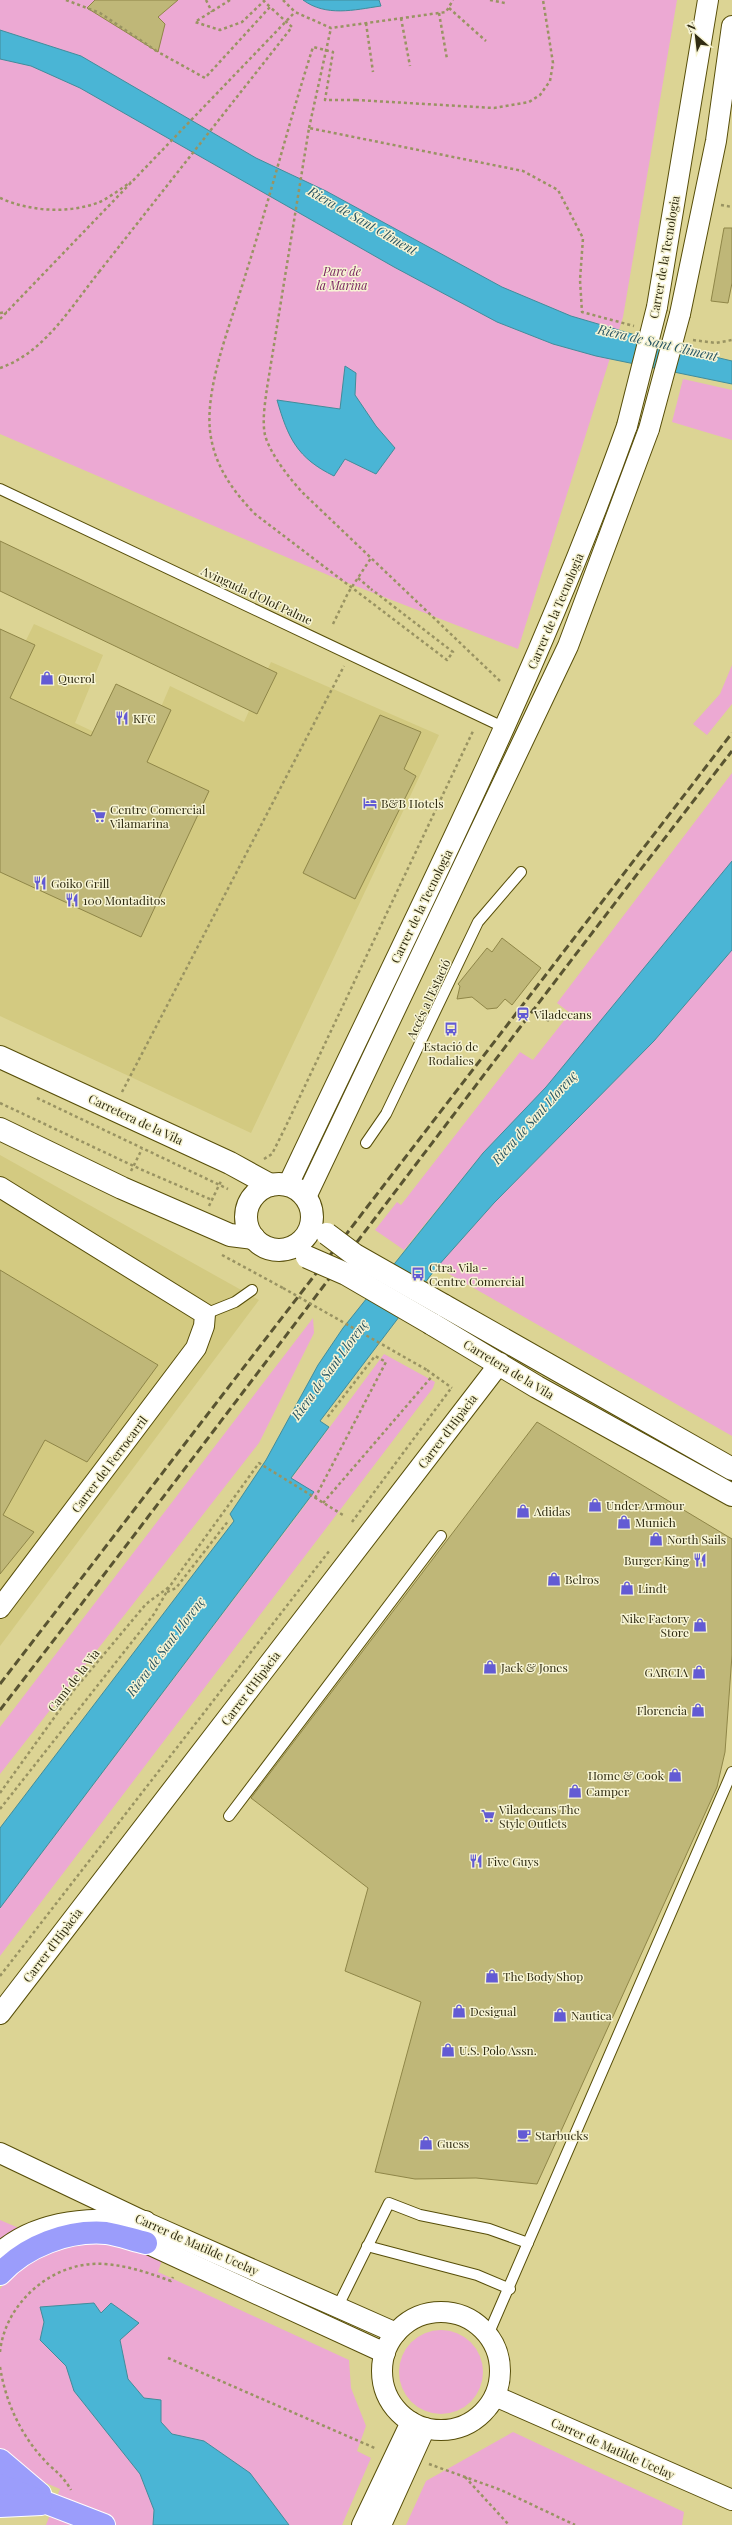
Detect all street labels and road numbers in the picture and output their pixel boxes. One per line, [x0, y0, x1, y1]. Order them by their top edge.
street label: Carrer de la Tecnologia [645, 194, 683, 320]
street label: Carrer de la Tecnologia [523, 550, 587, 671]
street label: Avinguda d'Olof Palme [198, 562, 315, 628]
street label: Carrer de la Tecnologia [386, 846, 456, 966]
street label: Accés a l'Estació [402, 956, 454, 1043]
street label: Carretera de la Vila [86, 1090, 186, 1148]
street label: Carretera de la Vila [461, 1336, 557, 1402]
street label: Carrer d'Hipàcia [414, 1391, 480, 1471]
street label: Carrer del Ferrocarril [67, 1412, 151, 1516]
street label: Camí de la Via [43, 1645, 103, 1715]
street label: Carrer d'Hipàcia [217, 1648, 283, 1728]
street label: Carrer d'Hipàcia [19, 1905, 85, 1985]
street label: Carrer de Matilde Ucelay [133, 2210, 261, 2278]
street label: Carrer de Matilde Ucelay [549, 2414, 677, 2482]

